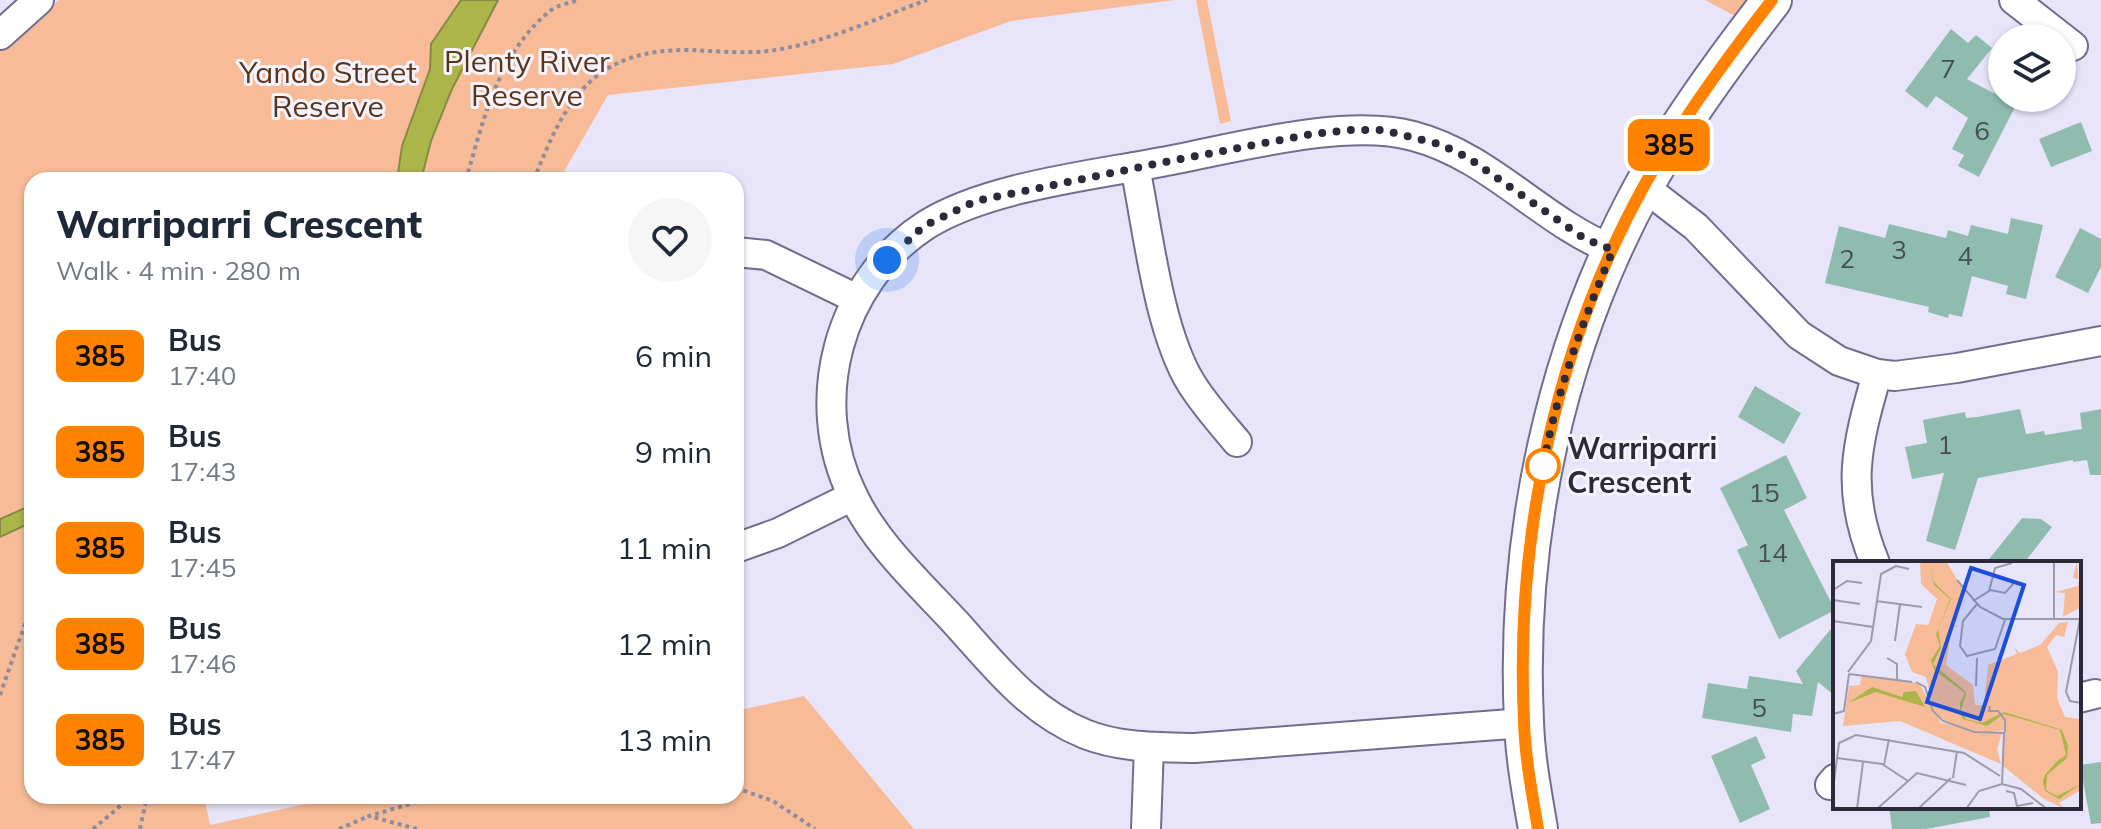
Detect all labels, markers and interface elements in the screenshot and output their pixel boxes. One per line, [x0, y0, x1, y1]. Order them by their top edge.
map controls [1988, 24, 2076, 112]
button: layers [1988, 24, 2076, 112]
park label: Plenty River Reserve [444, 42, 610, 114]
house number: 7 [1940, 52, 1956, 85]
park label: Yando Street Reserve [238, 53, 417, 125]
house number: 6 [1974, 114, 1990, 147]
line badge: 385 [1623, 119, 1715, 171]
text: 385 [1644, 127, 1694, 162]
button: heart [628, 198, 712, 282]
text: Warriparri Crescent [56, 200, 422, 248]
house number: 3 [1891, 233, 1907, 266]
house number: 4 [1957, 239, 1973, 272]
your location [867, 240, 907, 280]
house number: 2 [1839, 242, 1855, 275]
text: Walk · 4 min · 280 m [56, 254, 301, 287]
text: Bus [168, 321, 222, 359]
text: 6 min [635, 337, 712, 375]
text: 385 [75, 338, 125, 373]
text: 17:40 [168, 359, 236, 392]
text: Bus [168, 417, 222, 455]
house number: 1 [1937, 428, 1953, 461]
place label: Warriparri Crescent [1567, 429, 1717, 501]
text: 9 min [635, 433, 712, 471]
text: 385 [75, 434, 125, 469]
marker: Warriparri Crescent [1526, 449, 1560, 483]
text: 17:43 [168, 455, 236, 488]
house number: 15 [1748, 476, 1780, 509]
text: Bus [168, 513, 222, 551]
text: 11 min [617, 529, 712, 567]
text: 385 [75, 530, 125, 565]
house number: 14 [1756, 536, 1788, 569]
text: 17:45 [168, 551, 236, 584]
inset map [1833, 561, 2081, 809]
text: Bus [168, 609, 222, 647]
text: 12 min [617, 625, 712, 663]
text: 385 [75, 626, 125, 661]
text: 17:46 [168, 647, 236, 680]
house number: 5 [1751, 691, 1767, 724]
text: Bus [168, 705, 222, 743]
text: 13 min [617, 721, 712, 759]
text: 385 [75, 722, 125, 757]
text: 17:47 [168, 743, 236, 776]

